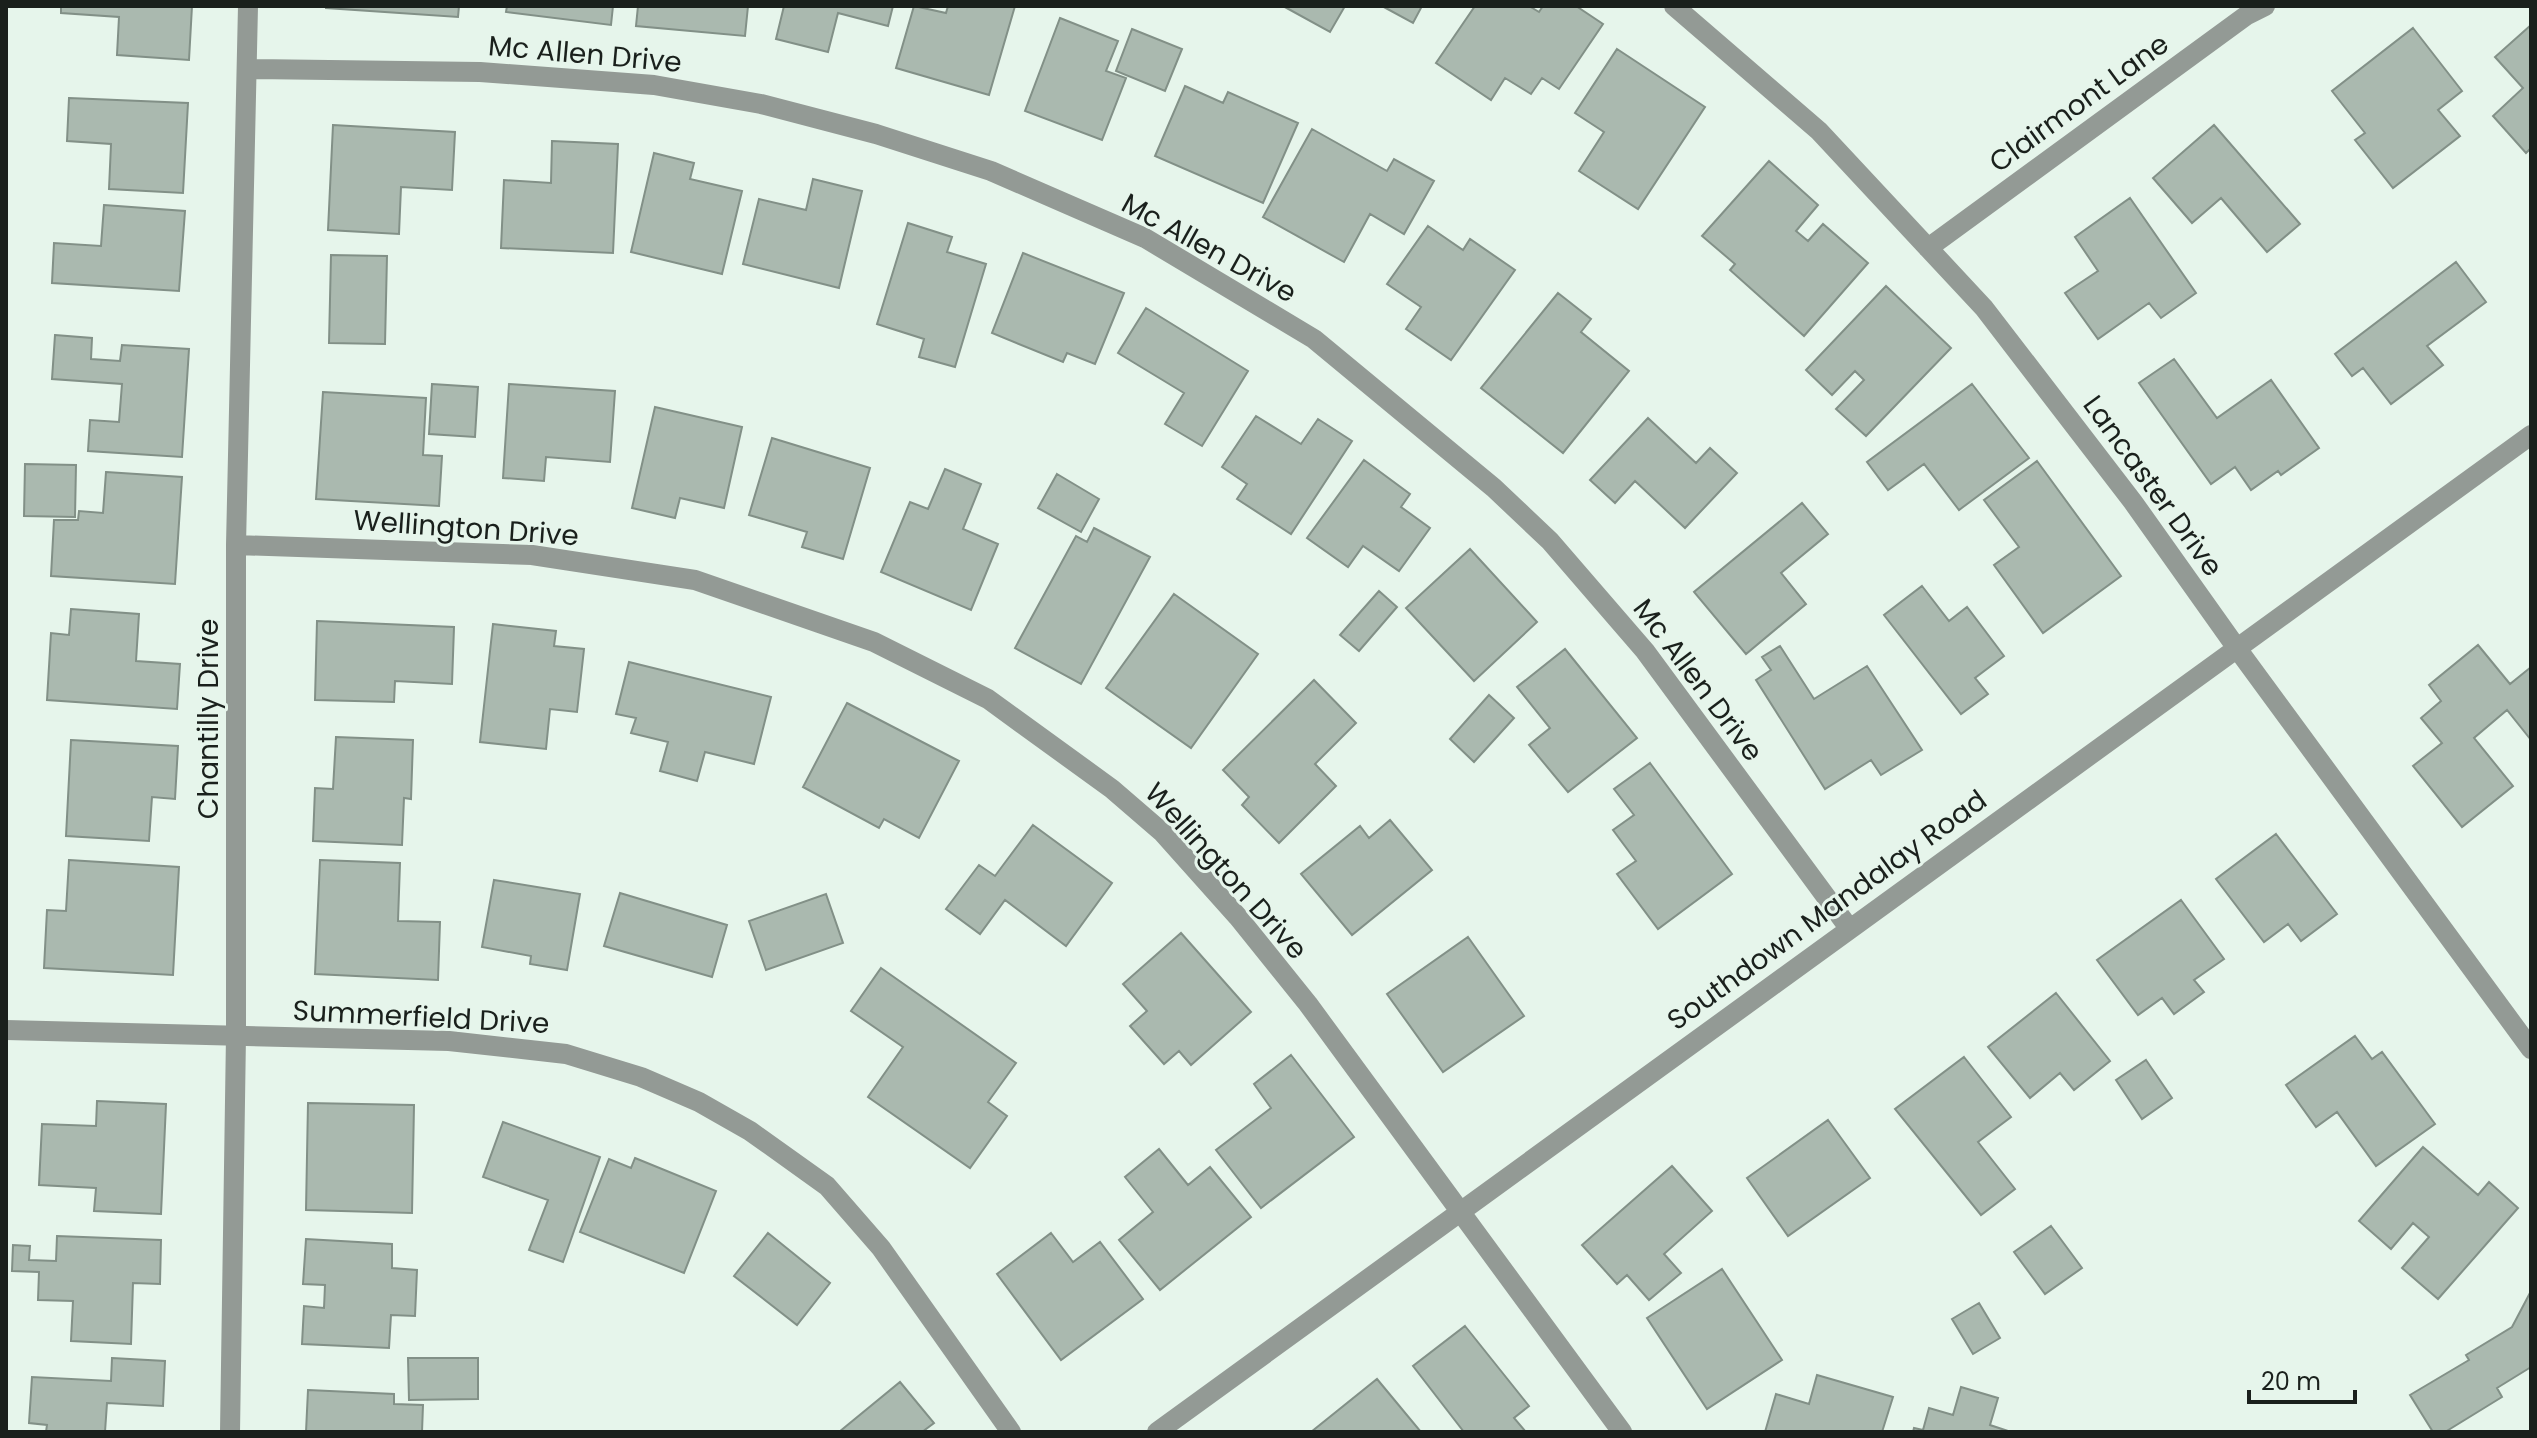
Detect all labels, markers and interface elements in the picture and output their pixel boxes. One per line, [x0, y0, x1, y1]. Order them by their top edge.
street label: Clairmont Lane [1981, 25, 2177, 181]
street label: Mc Allen Drive [487, 26, 683, 82]
street label: Mc Allen Drive [1115, 184, 1303, 312]
street label: Lancaster Drive [2074, 388, 2232, 584]
street label: Wellington Drive [352, 501, 580, 555]
street label: Mc Allen Drive [1624, 591, 1772, 769]
street label: Chantilly Drive [189, 619, 228, 819]
street label: Wellington Drive [1136, 774, 1316, 968]
street label: Southdown Mandalay Road [1659, 781, 1995, 1039]
street label: Summerfield Drive [292, 991, 550, 1043]
scale bar [2249, 1354, 2355, 1404]
text: 20 m [2261, 1365, 2321, 1398]

